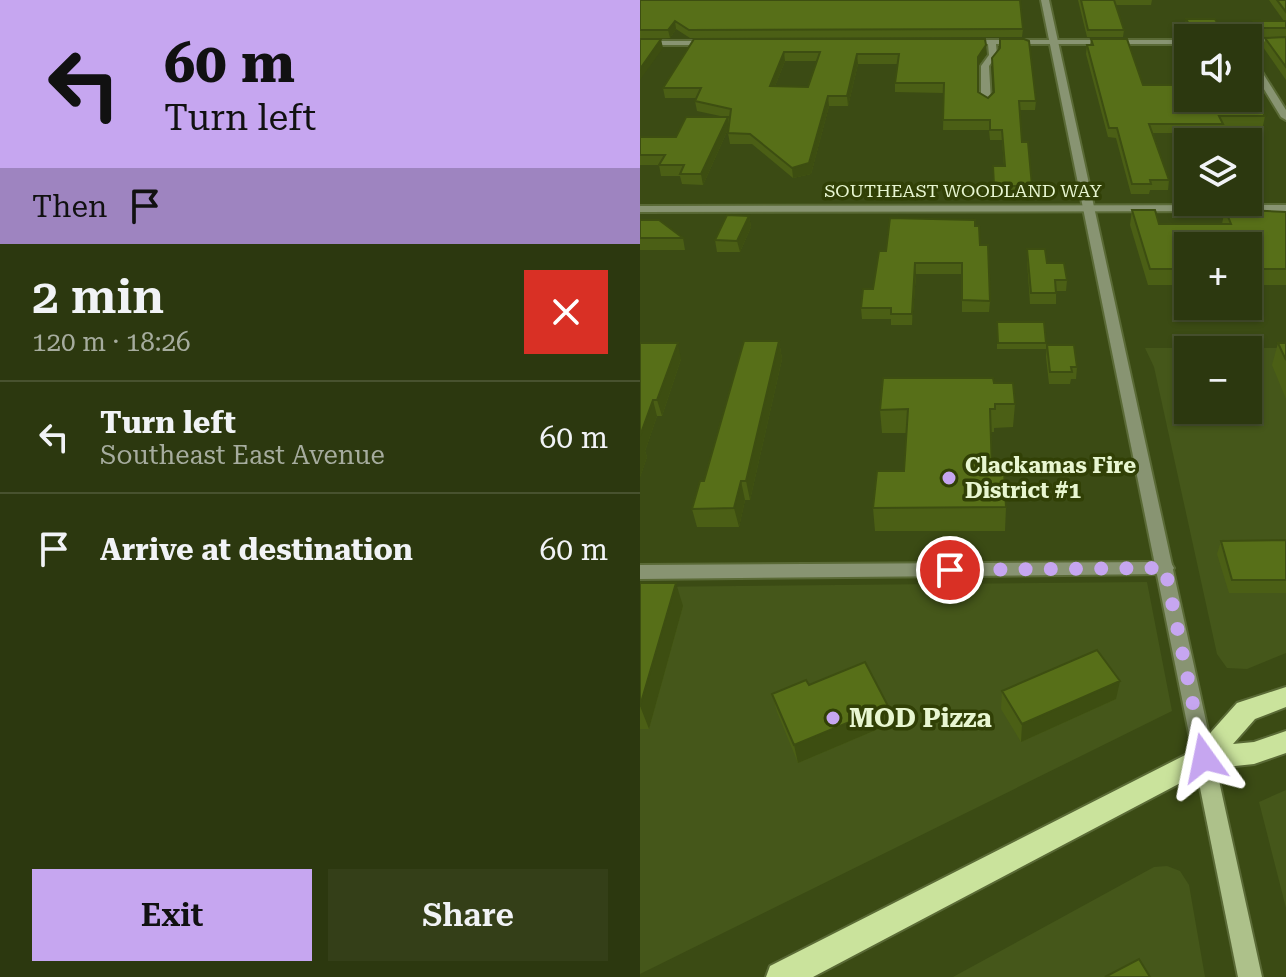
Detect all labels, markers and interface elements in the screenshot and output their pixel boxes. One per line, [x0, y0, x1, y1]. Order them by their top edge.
map controls [1174, 24, 1262, 424]
button: sound [1174, 24, 1262, 112]
text: 60 m [164, 30, 295, 96]
icon: left [32, 32, 136, 136]
text: Turn left [164, 97, 316, 139]
button: layers [1174, 128, 1262, 216]
street label: SOUTHEAST WOODLAND WAY [824, 180, 1102, 201]
icon: arrive [123, 184, 167, 228]
text: Then [32, 189, 107, 224]
button: + [1174, 232, 1262, 320]
text: 2 min [32, 269, 164, 325]
button: close [524, 270, 608, 354]
text: 120 m · 18:26 [32, 327, 191, 357]
button: − [1174, 336, 1262, 424]
text: Turn left [100, 405, 236, 440]
icon: left [32, 415, 76, 459]
text: 60 m [539, 420, 608, 455]
text: Southeast East Avenue [100, 440, 385, 470]
place label: Clackamas Fire District #1 [965, 453, 1136, 503]
marker: Clackamas Fire District #1 [940, 469, 958, 487]
icon: arrive [32, 527, 76, 571]
text: Arrive at destination [100, 532, 413, 567]
text: 60 m [539, 532, 608, 567]
pin [916, 536, 984, 604]
icon: arrive [928, 548, 972, 592]
place label: MOD Pizza [849, 703, 992, 733]
marker: MOD Pizza [824, 709, 842, 727]
position arrow [1162, 716, 1246, 800]
button: Exit [32, 869, 312, 961]
button: Share [328, 869, 608, 961]

